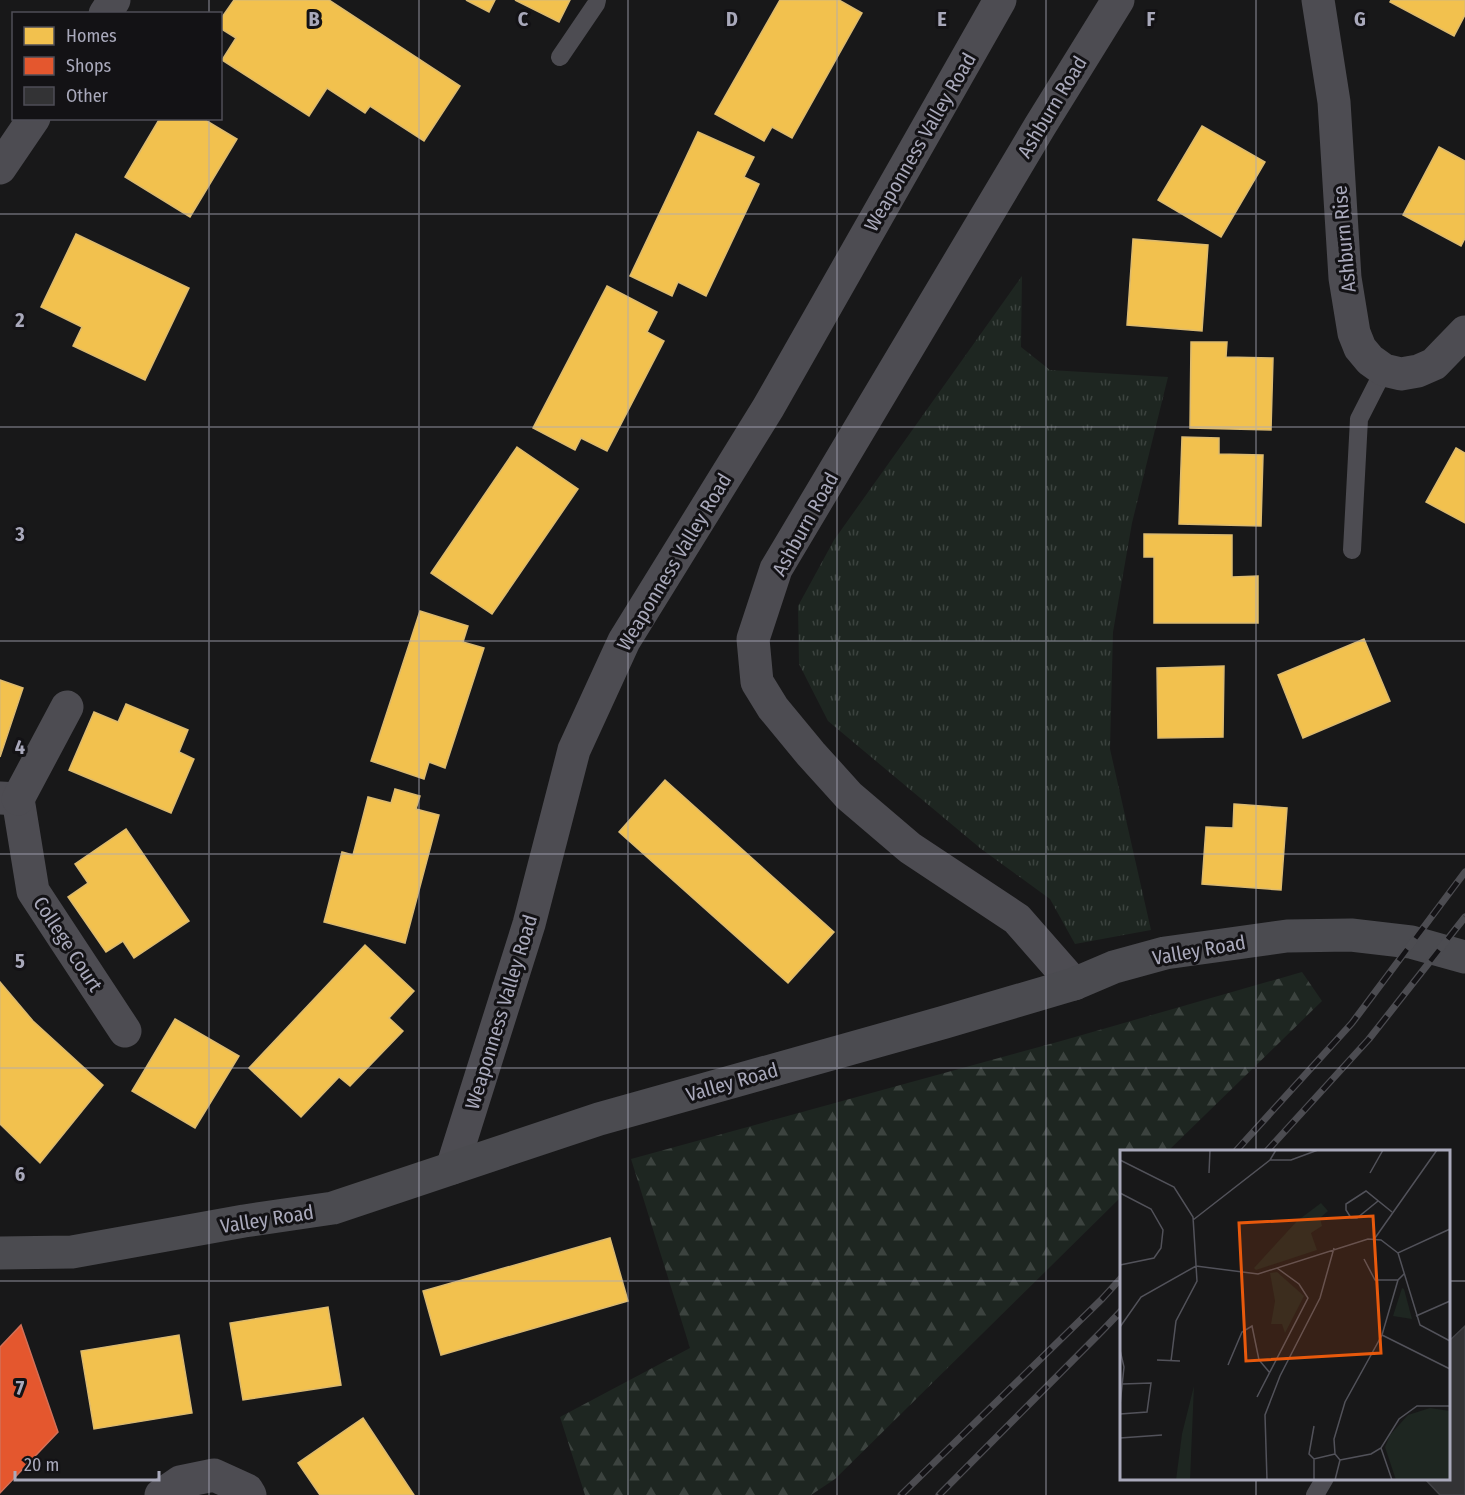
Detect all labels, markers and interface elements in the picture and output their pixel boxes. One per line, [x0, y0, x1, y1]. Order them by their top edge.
text: B [308, 7, 320, 31]
text: C [518, 7, 529, 31]
text: D [726, 7, 738, 31]
text: E [937, 7, 947, 31]
text: F [1147, 7, 1156, 31]
text: G [1354, 7, 1366, 31]
legend [12, 12, 222, 120]
text: Homes [66, 25, 117, 47]
street label: Weaponness Valley Road [859, 48, 981, 236]
street label: Ashburn Road [1012, 52, 1092, 162]
text: Shops [66, 55, 111, 77]
text: Other [66, 85, 109, 107]
street label: Ashburn Rise [1327, 185, 1361, 293]
text: 2 [14, 308, 25, 332]
street label: Ashburn Road [767, 468, 843, 580]
street label: Weaponness Valley Road [612, 469, 736, 655]
text: 3 [14, 522, 25, 546]
text: 4 [15, 735, 25, 759]
street label: College Court [28, 892, 108, 996]
street label: Weaponness Valley Road [460, 912, 542, 1112]
street label: Valley Road [1150, 930, 1248, 970]
text: 5 [15, 949, 25, 973]
street label: Valley Road [683, 1057, 781, 1107]
inset map [1120, 1150, 1450, 1480]
text: 6 [15, 1162, 25, 1186]
street label: Valley Road [219, 1200, 315, 1238]
text: 7 [16, 1376, 25, 1400]
scale bar [15, 1444, 159, 1482]
text: 20 m [24, 1454, 59, 1476]

